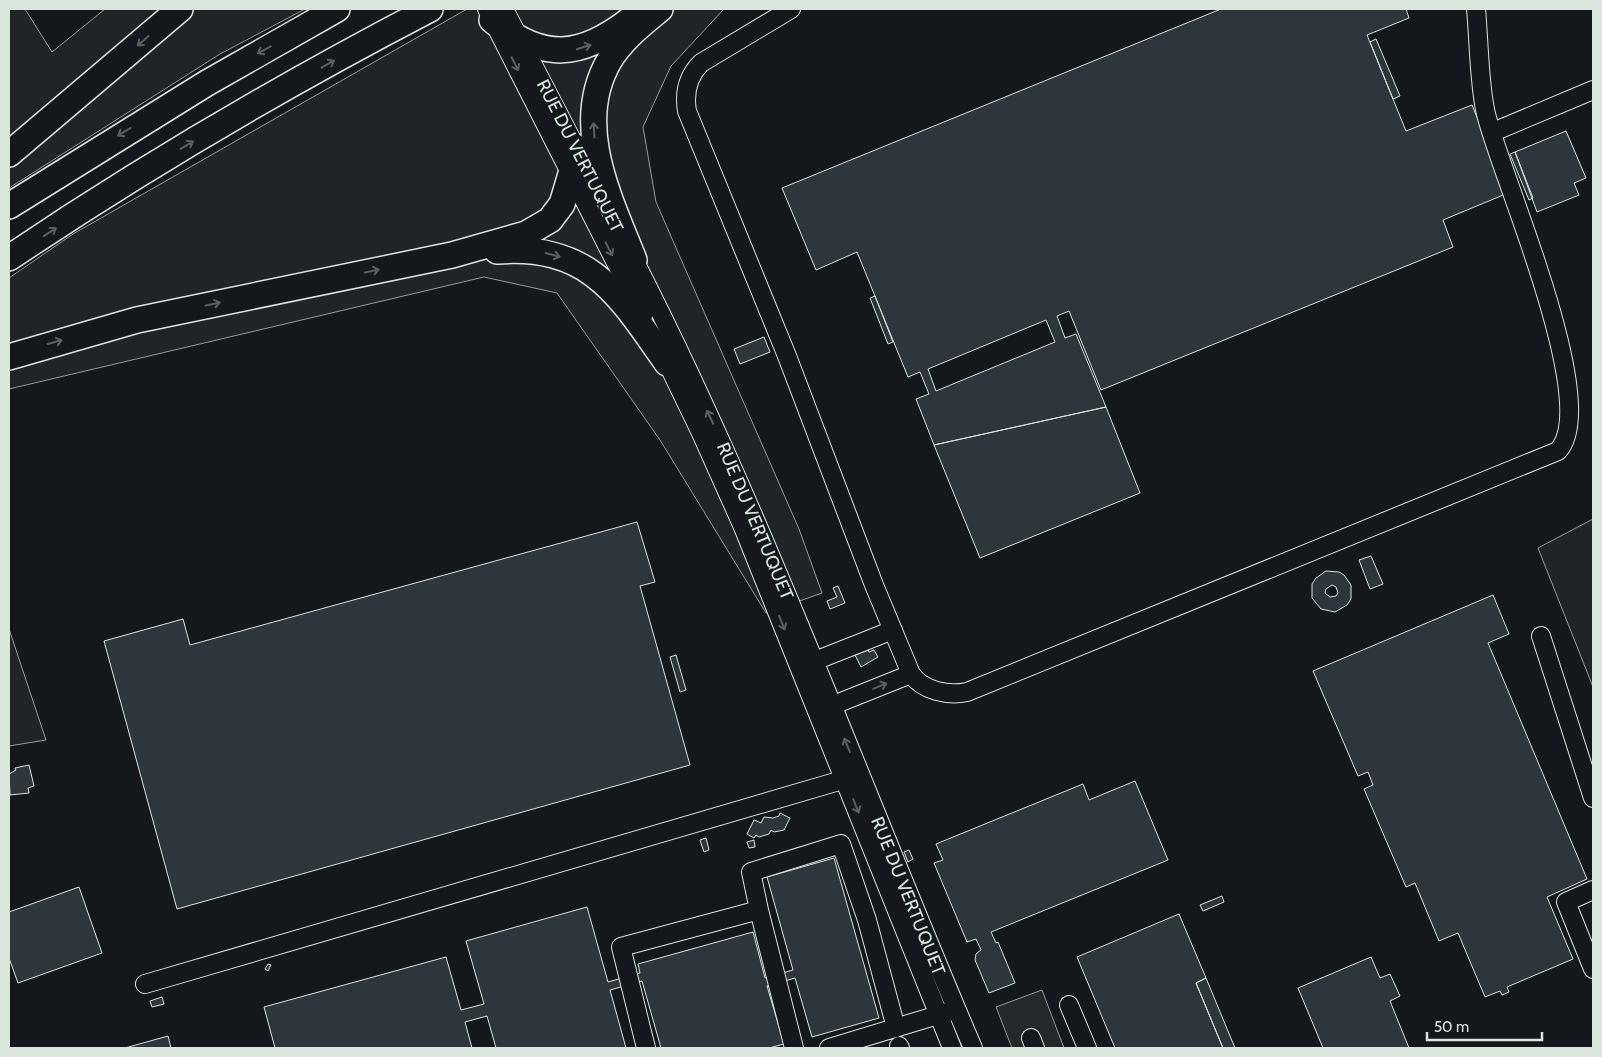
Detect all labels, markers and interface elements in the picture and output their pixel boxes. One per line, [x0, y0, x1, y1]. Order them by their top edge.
one-way arrow [136, 35, 149, 46]
one-way arrow [575, 42, 591, 51]
one-way arrow [258, 45, 272, 55]
one-way arrow [511, 56, 520, 71]
one-way arrow [320, 59, 335, 69]
street label: RUE DU VERTUQUET [532, 76, 628, 237]
one-way arrow [590, 122, 599, 138]
one-way arrow [118, 128, 132, 138]
one-way arrow [180, 140, 194, 150]
one-way arrow [42, 226, 56, 236]
one-way arrow [605, 241, 614, 256]
one-way arrow [545, 250, 561, 260]
one-way arrow [364, 266, 380, 275]
one-way arrow [205, 298, 221, 308]
one-way arrow [47, 337, 63, 346]
one-way arrow [705, 410, 715, 425]
street label: RUE DU VERTUQUET [712, 439, 798, 603]
one-way arrow [778, 615, 788, 630]
one-way arrow [872, 681, 887, 690]
one-way arrow [842, 738, 851, 753]
one-way arrow [852, 798, 861, 813]
street label: RUE DU VERTUQUET [866, 814, 950, 979]
scale bar [1427, 1010, 1542, 1042]
text: 50 m [1434, 1018, 1469, 1036]

